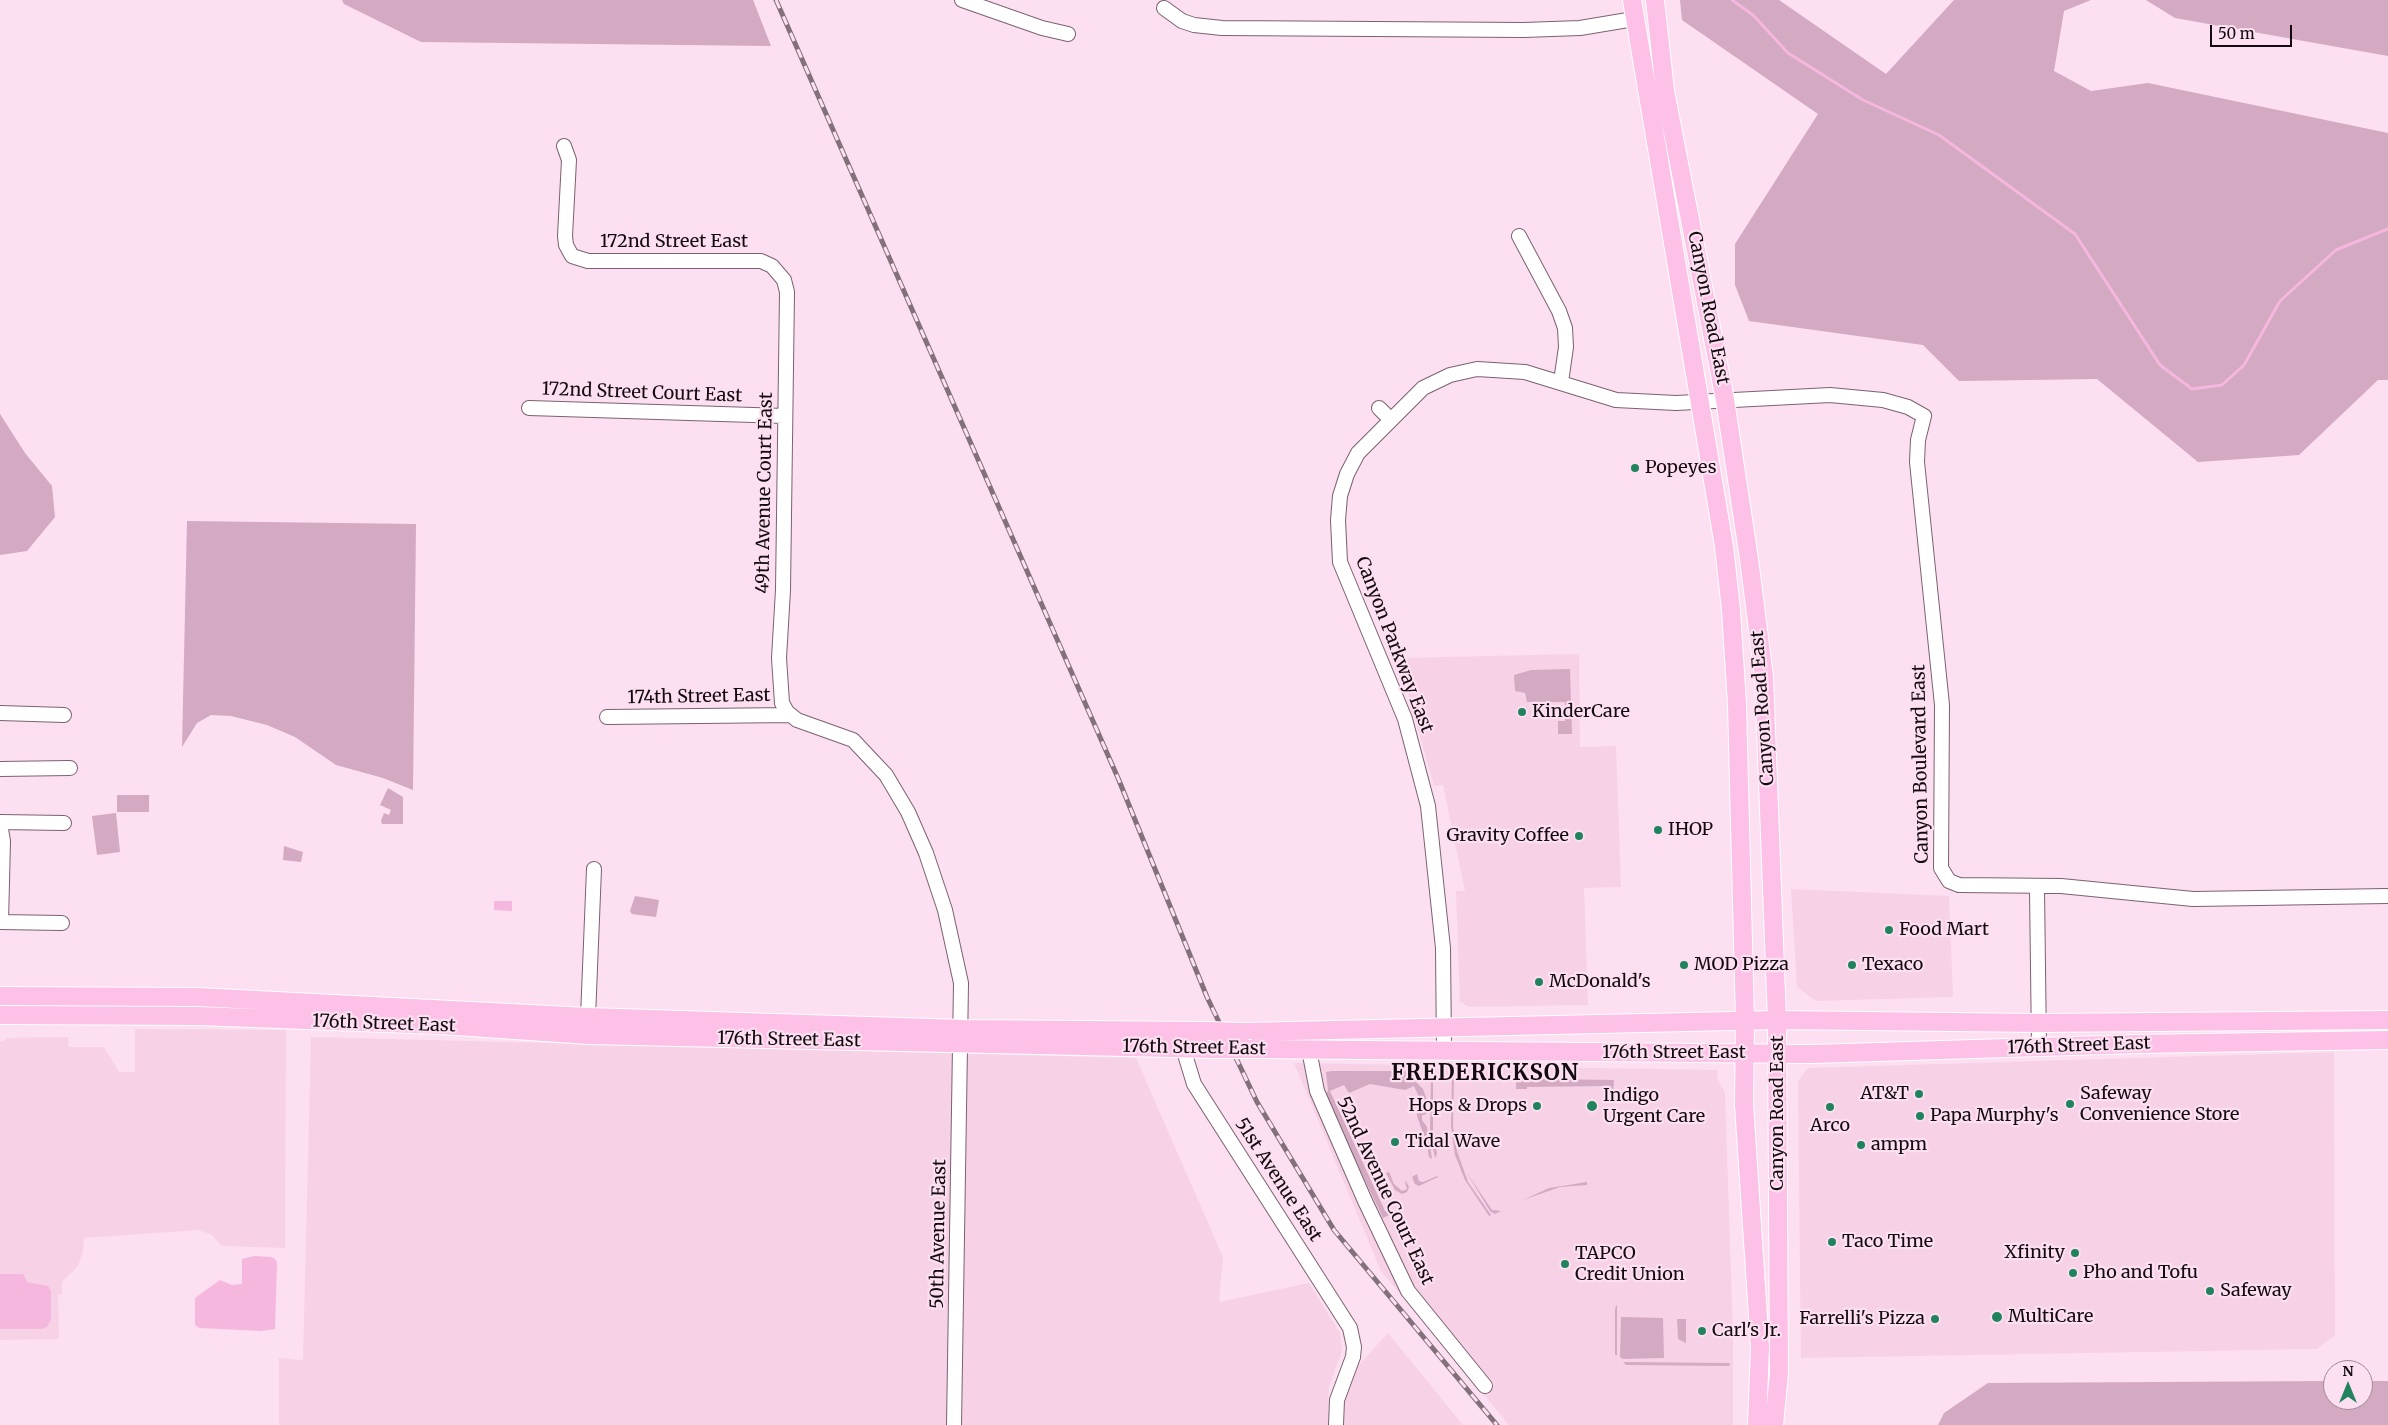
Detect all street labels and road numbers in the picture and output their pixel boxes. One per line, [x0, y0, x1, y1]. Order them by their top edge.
street label: Canyon Road East [1683, 230, 1733, 386]
street label: 172nd Street East [600, 231, 748, 253]
street label: 172nd Street Court East [541, 379, 743, 407]
street label: 49th Avenue Court East [752, 392, 778, 594]
street label: Canyon Parkway East [1350, 554, 1438, 736]
street label: Canyon Road East [1747, 630, 1779, 786]
street label: Canyon Boulevard East [1908, 664, 1934, 864]
street label: 174th Street East [627, 685, 771, 709]
street label: 176th Street East [312, 1011, 456, 1037]
street label: 176th Street East [717, 1028, 861, 1052]
street label: 176th Street East [2007, 1033, 2151, 1059]
street label: Canyon Road East [1767, 1035, 1789, 1191]
street label: 176th Street East [1122, 1036, 1266, 1060]
street label: 176th Street East [1602, 1042, 1746, 1064]
street label: 52nd Avenue Court East [1332, 1094, 1438, 1288]
street label: 51st Avenue East [1230, 1114, 1326, 1246]
street label: 50th Avenue East [927, 1159, 951, 1309]

